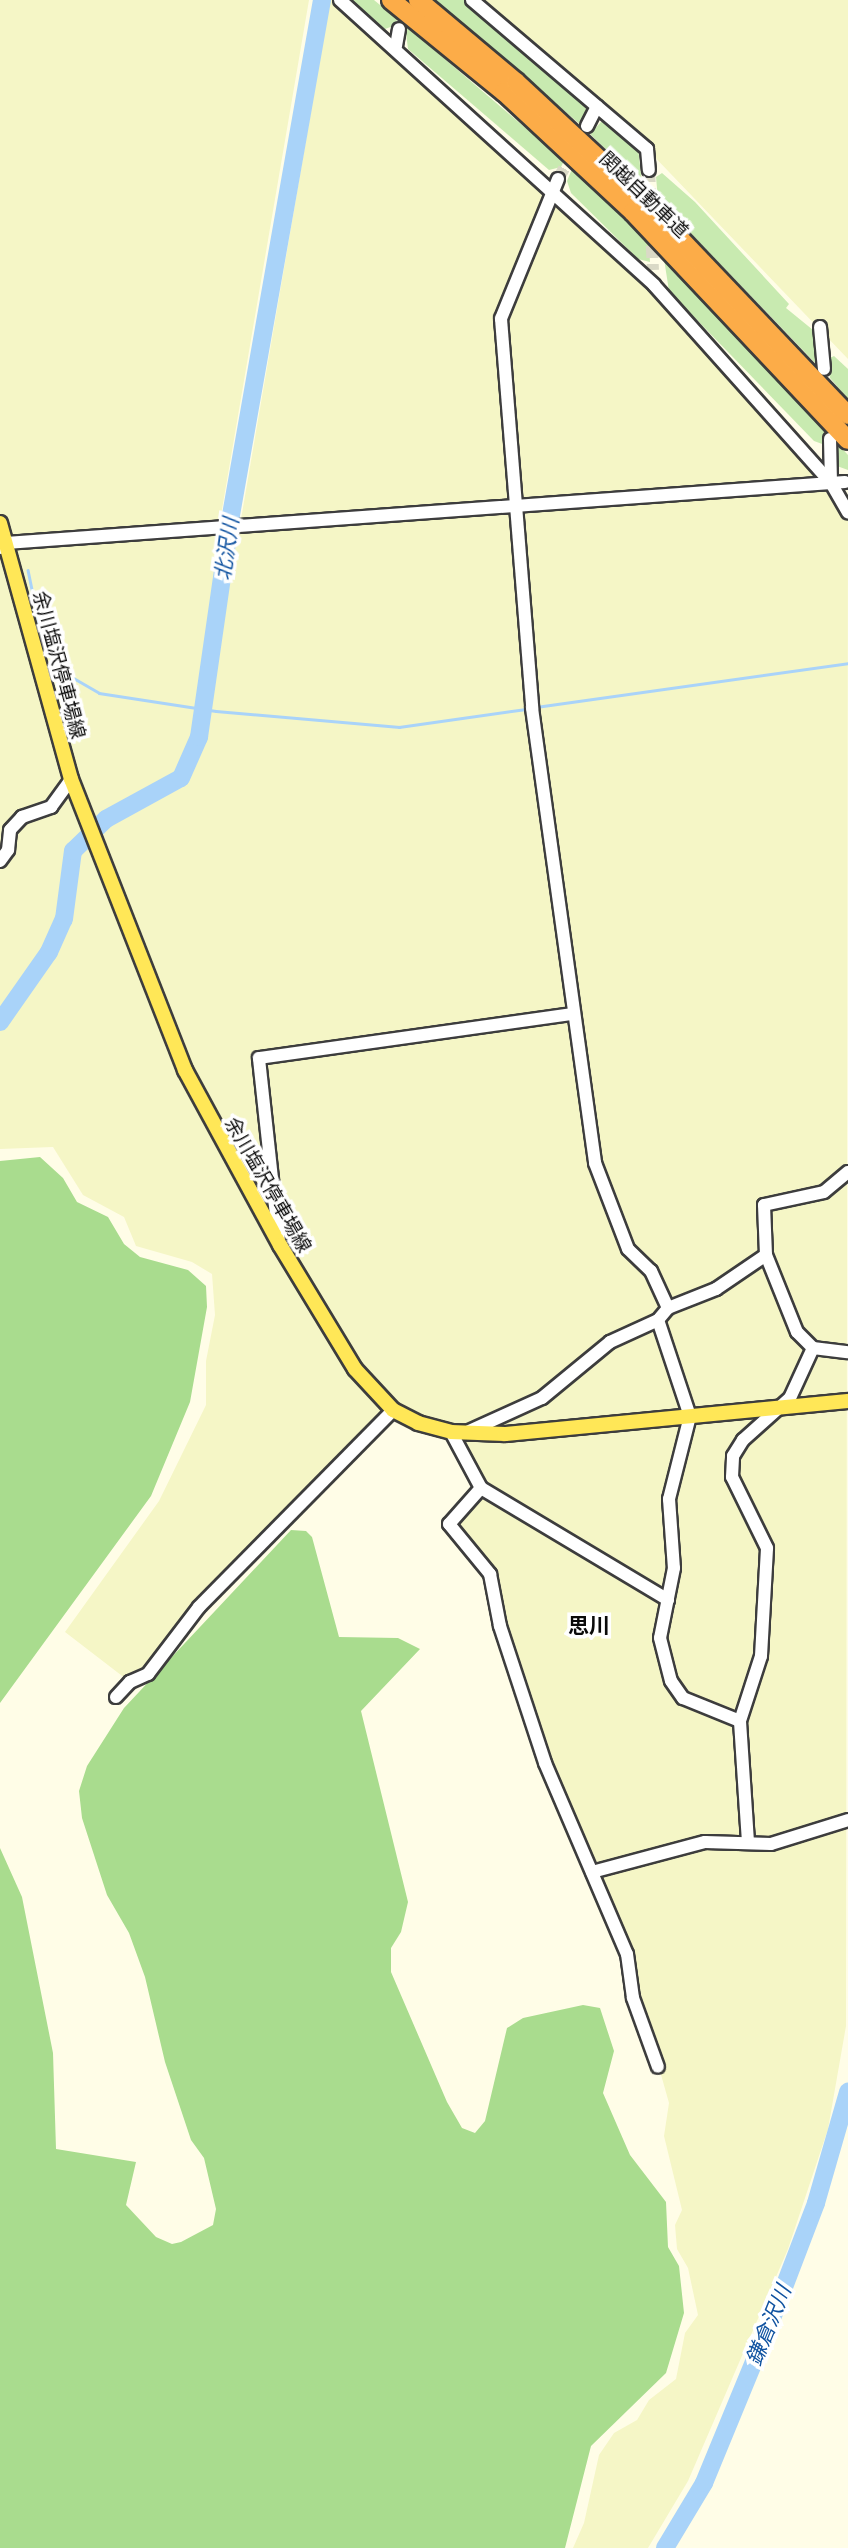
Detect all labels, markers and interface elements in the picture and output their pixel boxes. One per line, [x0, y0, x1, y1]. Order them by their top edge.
street label: 関越自動車道 [595, 147, 693, 243]
water label: 北沢川 [209, 516, 243, 582]
street label: 余川塩沢停車場線 [28, 589, 90, 741]
street label: 余川塩沢停車場線 [220, 1113, 316, 1257]
district label: 思川 [568, 1612, 610, 1638]
water label: 鎌倉沢川 [741, 2281, 795, 2369]

